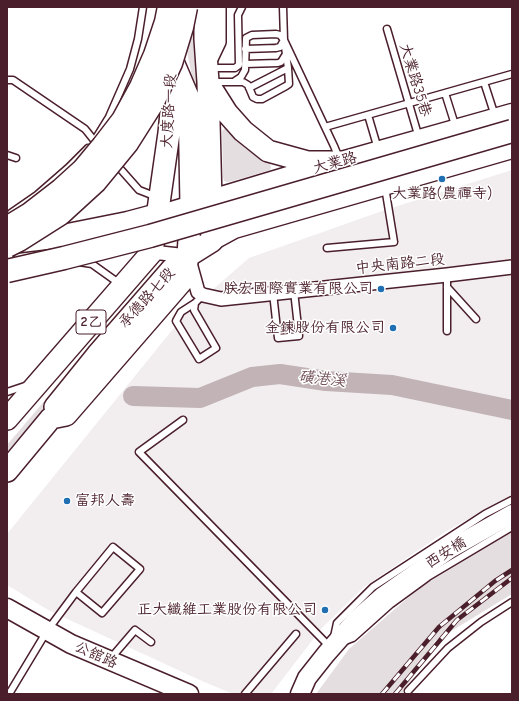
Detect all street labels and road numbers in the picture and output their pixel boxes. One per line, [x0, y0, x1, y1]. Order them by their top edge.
street label: 大業路35巷 [395, 41, 435, 119]
street label: 大度路一段 [158, 73, 180, 149]
street label: 大業路 [311, 148, 359, 178]
street label: 中央南路二段 [354, 250, 446, 278]
street label: 承德路七段 [115, 264, 179, 332]
road number: 2乙 [76, 310, 106, 334]
street label: 西安橋 [422, 533, 470, 573]
street label: 公舘路 [72, 638, 120, 672]

